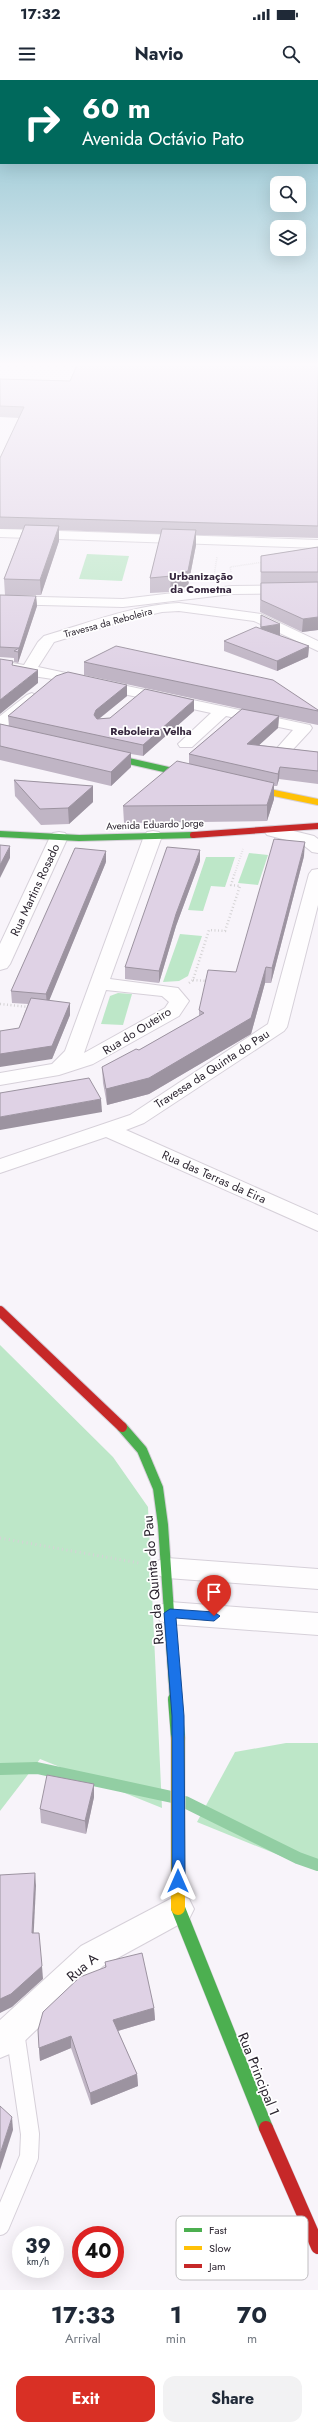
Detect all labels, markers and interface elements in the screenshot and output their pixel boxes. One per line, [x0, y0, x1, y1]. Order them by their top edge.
text: 17:32 [20, 3, 61, 25]
text: Navio [135, 41, 183, 67]
icon: menu [16, 43, 38, 65]
icon: search [280, 43, 302, 65]
text: 60 m [82, 88, 151, 129]
icon: right [16, 96, 68, 148]
text: Avenida Octávio Pato [82, 126, 244, 152]
map controls [270, 176, 306, 256]
button: search [270, 176, 306, 212]
button: layers [270, 220, 306, 256]
district label: Urbanização da Cometna [169, 568, 233, 597]
street label: Travessa da Reboleira [62, 603, 154, 642]
district label: Reboleira Velha [110, 723, 192, 739]
street label: Avenida Eduardo Jorge [106, 815, 204, 834]
street label: Rua Martins Rosado [6, 840, 64, 939]
street label: Rua do Outeiro [99, 1003, 175, 1059]
street label: Travessa da Quinta do Pau [151, 1025, 273, 1113]
street label: Rua das Terras da Eira [159, 1146, 269, 1208]
street label: Rua da Quinta do Pau [137, 1514, 169, 1646]
pin [197, 1575, 231, 1616]
icon: arrive [203, 1581, 225, 1603]
position arrow [157, 1860, 199, 1902]
street label: Rua A [62, 1947, 103, 1986]
street label: Rua Principal 1 [233, 2029, 285, 2119]
legend [176, 2216, 308, 2280]
text: Fast [209, 2222, 227, 2238]
speed limit sign: 40 [72, 2226, 124, 2278]
text: 39 [25, 2232, 51, 2261]
text: Slow [209, 2240, 231, 2256]
text: km/h [27, 2254, 49, 2269]
text: Jam [207, 2258, 226, 2274]
text: 17:33 [51, 2297, 115, 2332]
text: 1 [170, 2297, 182, 2332]
text: 70 [237, 2297, 267, 2332]
text: Arrival [65, 2329, 101, 2348]
text: min [166, 2329, 186, 2348]
text: m [247, 2329, 257, 2348]
button: Exit [16, 2376, 155, 2422]
button: Share [163, 2376, 302, 2422]

